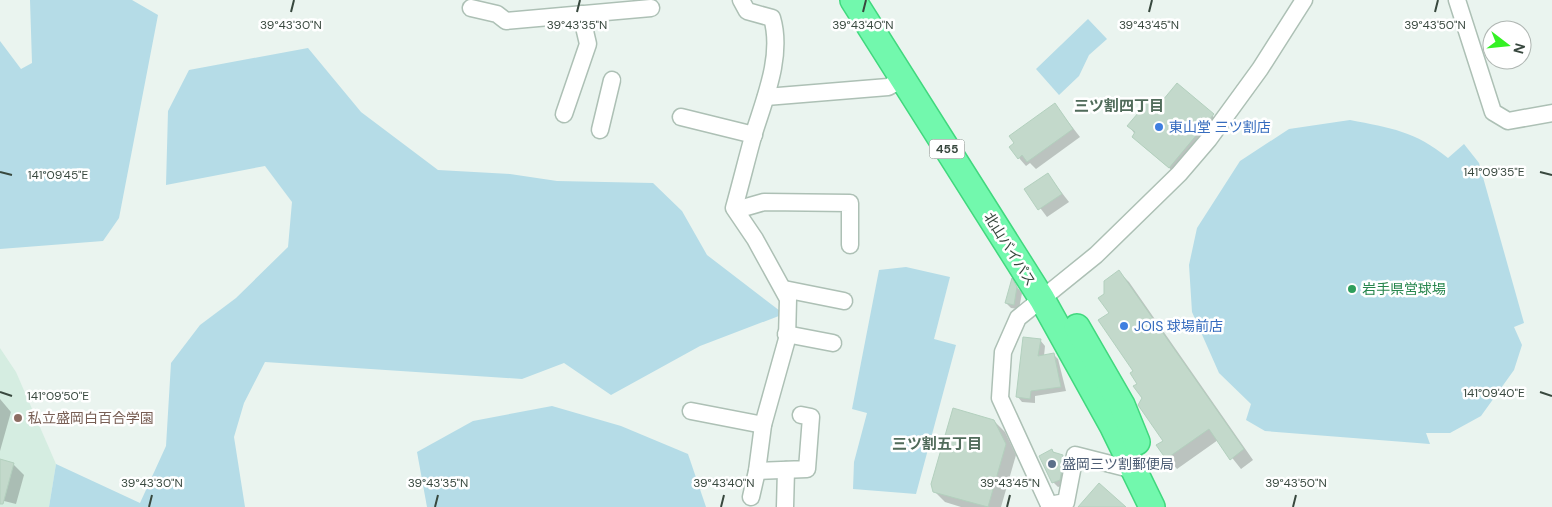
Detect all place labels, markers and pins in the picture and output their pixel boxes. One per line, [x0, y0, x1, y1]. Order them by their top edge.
place label: 東山堂 三ツ割店 [1169, 118, 1271, 136]
marker: 東山堂 三ツ割店 [1153, 121, 1165, 133]
place label: 岩手県営球場 [1362, 280, 1446, 298]
marker: 岩手県営球場 [1346, 283, 1358, 295]
place label: JOIS 球場前店 [1134, 317, 1223, 335]
marker: JOIS 球場前店 [1118, 320, 1130, 332]
place label: 私立盛岡白百合学園 [28, 409, 154, 427]
marker: 私立盛岡白百合学園 [12, 412, 24, 424]
place label: 盛岡三ツ割郵便局 [1062, 455, 1174, 473]
marker: 盛岡三ツ割郵便局 [1046, 458, 1058, 470]

